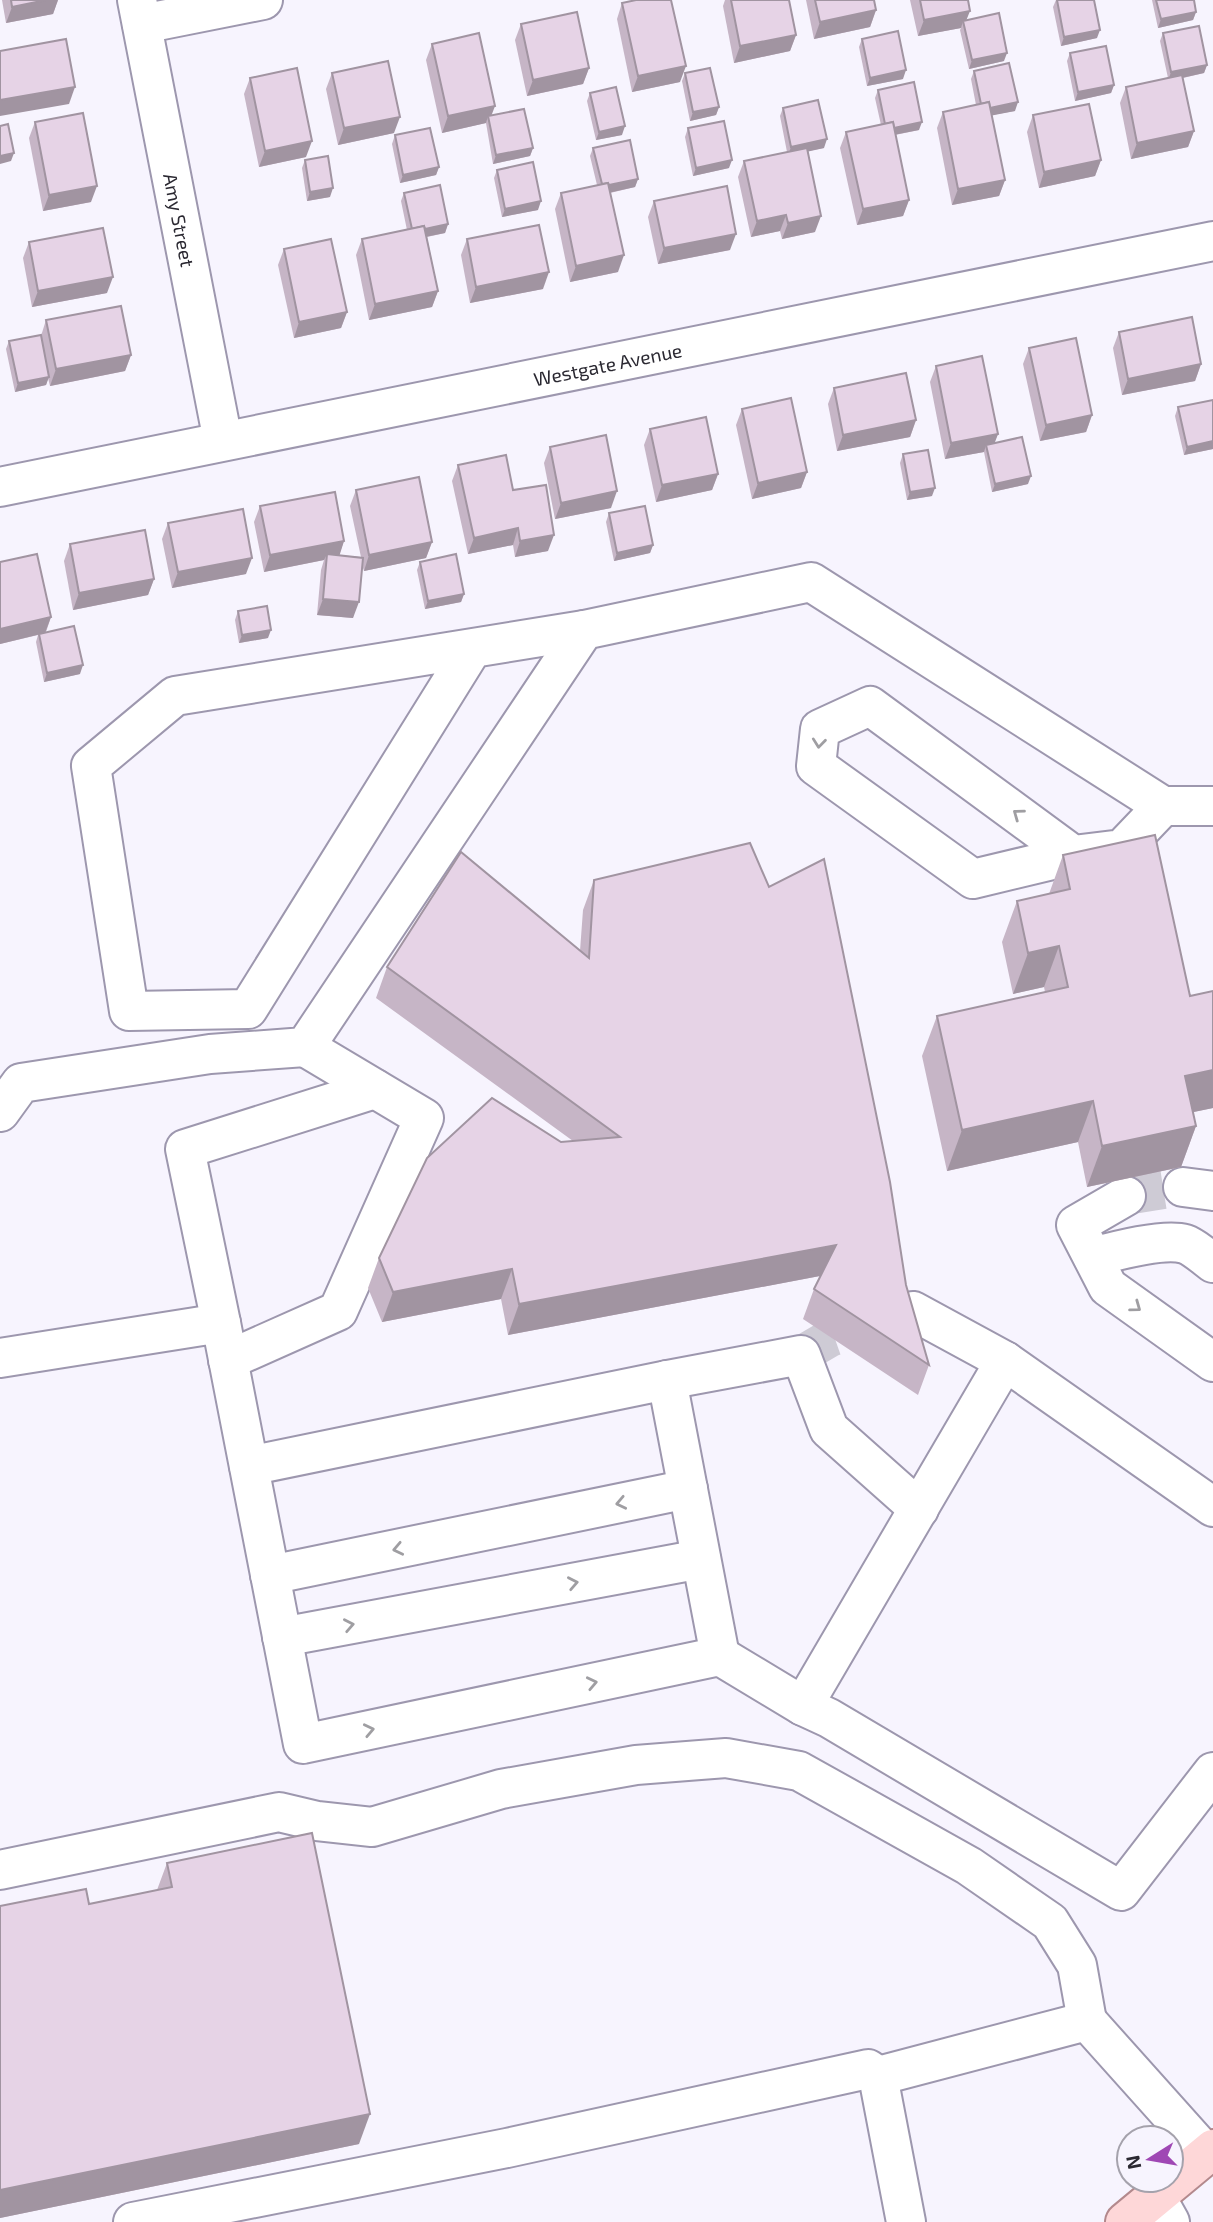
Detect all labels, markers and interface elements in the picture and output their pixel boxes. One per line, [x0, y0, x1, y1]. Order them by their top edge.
street label: Amy Street [159, 171, 200, 269]
street label: Westgate Avenue [532, 338, 684, 390]
one-way arrow [811, 737, 826, 749]
one-way arrow [1013, 810, 1026, 823]
one-way arrow [1128, 1299, 1141, 1311]
one-way arrow [615, 1495, 627, 1510]
one-way arrow [392, 1541, 404, 1556]
one-way arrow [567, 1576, 579, 1591]
one-way arrow [343, 1618, 355, 1633]
one-way arrow [586, 1676, 598, 1691]
one-way arrow [363, 1723, 375, 1738]
north arrow [1115, 2124, 1185, 2194]
text: N [1120, 2153, 1145, 2171]

